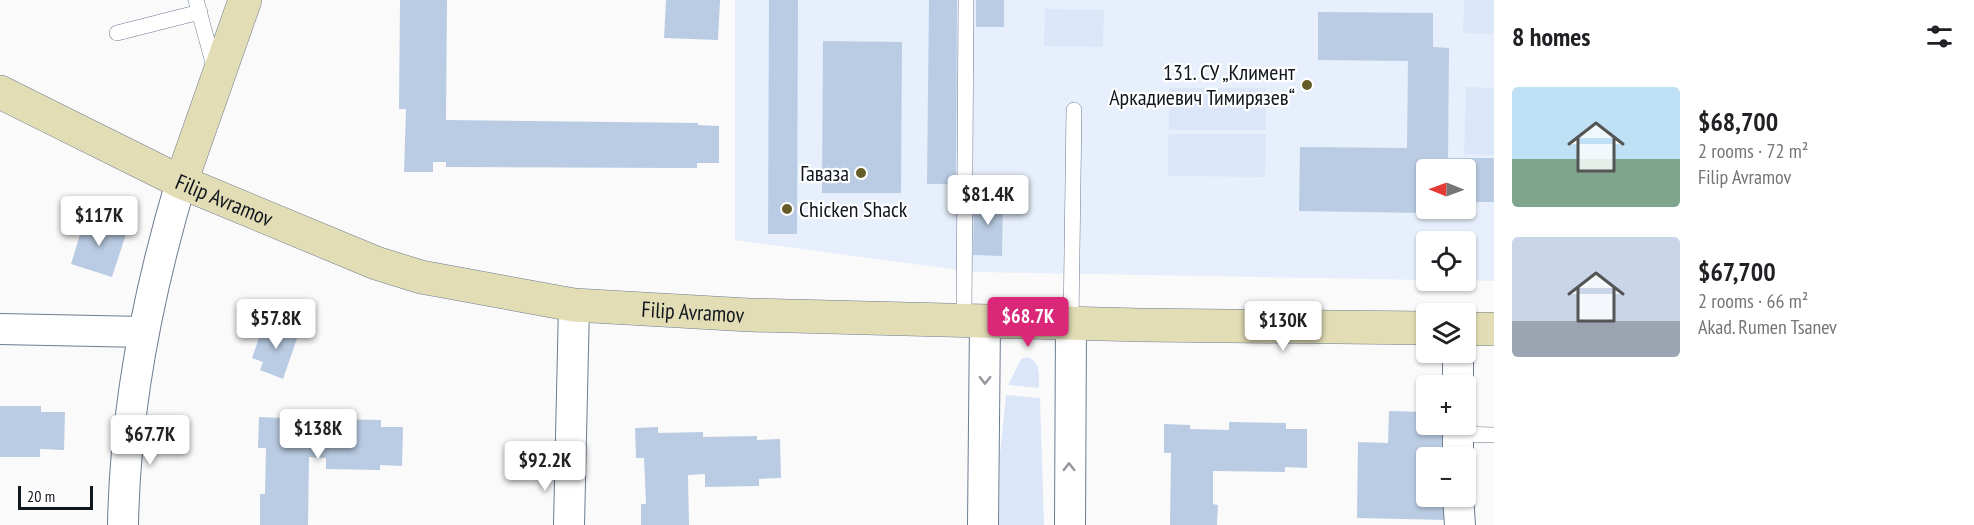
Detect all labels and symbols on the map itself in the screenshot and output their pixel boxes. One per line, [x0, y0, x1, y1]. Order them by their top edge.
place label: 131. СУ „Климент Аркадиевич Тимирязев“ [1109, 58, 1296, 111]
marker: 131. СУ „Климент Аркадиевич Тимирязев“ [1300, 78, 1314, 92]
place label: Гаваза [800, 159, 849, 187]
north arrow [1416, 159, 1476, 219]
marker: Гаваза [854, 166, 868, 180]
street label: Filip Avramov [171, 167, 278, 233]
pin: $81.4K [939, 175, 1037, 226]
place label: Chicken Shack [799, 195, 908, 223]
pin: $117K [57, 196, 141, 247]
marker: Chicken Shack [780, 202, 794, 216]
street label: Filip Avramov [641, 295, 745, 329]
pin: $68.7K [979, 297, 1077, 348]
pin: $57.8K [227, 299, 325, 350]
pin: $130K [1241, 301, 1325, 352]
one-way arrow [979, 375, 991, 384]
pin: $138K [276, 409, 360, 460]
pin: $67.7K [101, 415, 199, 466]
pin: $92.2K [496, 441, 594, 492]
one-way arrow [1063, 462, 1076, 471]
scale bar [18, 483, 93, 510]

